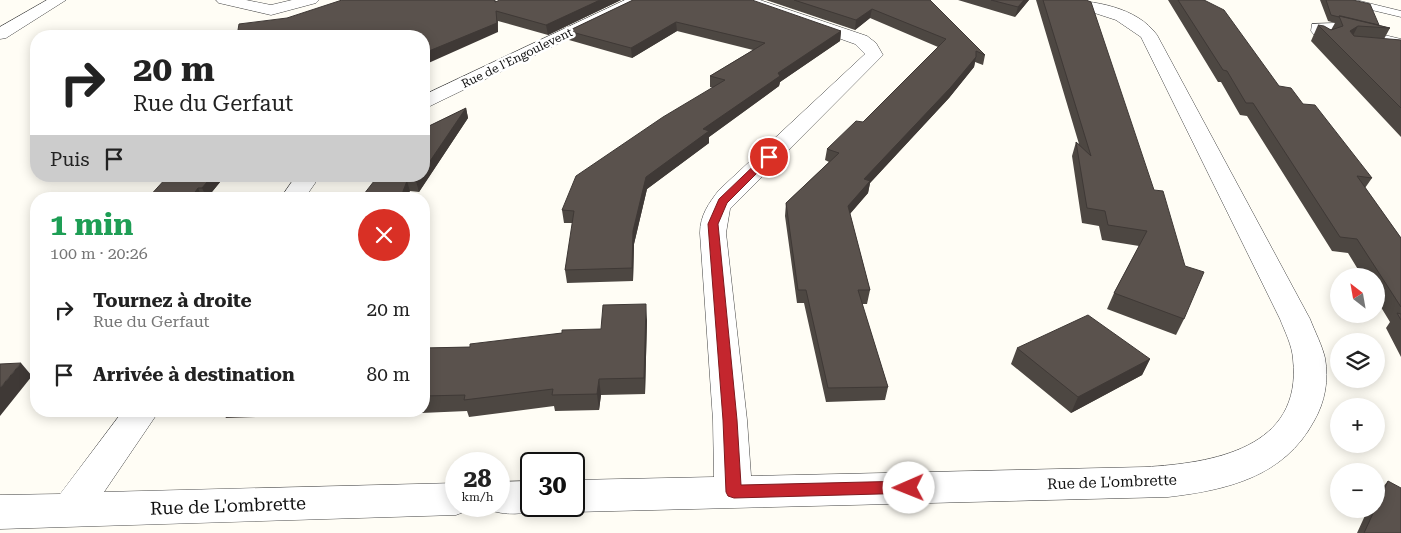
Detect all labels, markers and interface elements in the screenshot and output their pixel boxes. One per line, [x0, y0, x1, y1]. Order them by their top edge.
street label: Rue de l'Engoulevent [459, 25, 575, 91]
text: 20 m [133, 49, 215, 90]
icon: right [50, 50, 115, 115]
text: Rue du Gerfaut [133, 91, 293, 116]
pin [748, 136, 790, 178]
icon: arrive [755, 143, 783, 171]
icon: arrive [100, 145, 128, 173]
text: Puis [50, 148, 90, 171]
text: 1 min [50, 207, 133, 242]
button: close [358, 209, 410, 261]
text: 100 m · 20:26 [50, 244, 148, 263]
north arrow [1330, 268, 1385, 322]
map controls [1330, 268, 1385, 518]
text: Tournez à droite [93, 289, 252, 312]
icon: right [50, 296, 78, 324]
text: 20 m [367, 298, 410, 321]
text: Rue du Gerfaut [93, 312, 210, 331]
button: layers [1330, 333, 1385, 388]
icon: arrive [50, 361, 78, 389]
text: Arrivée à destination [93, 363, 295, 386]
text: 80 m [367, 363, 410, 386]
button: + [1330, 398, 1385, 453]
speed limit sign: 30 [520, 452, 585, 517]
position arrow [882, 461, 934, 513]
button: − [1330, 463, 1385, 518]
text: 28 [463, 464, 492, 493]
street label: Rue de L'ombrette [1047, 471, 1177, 493]
text: km/h [461, 490, 494, 504]
street label: Rue de L'ombrette [150, 492, 306, 519]

